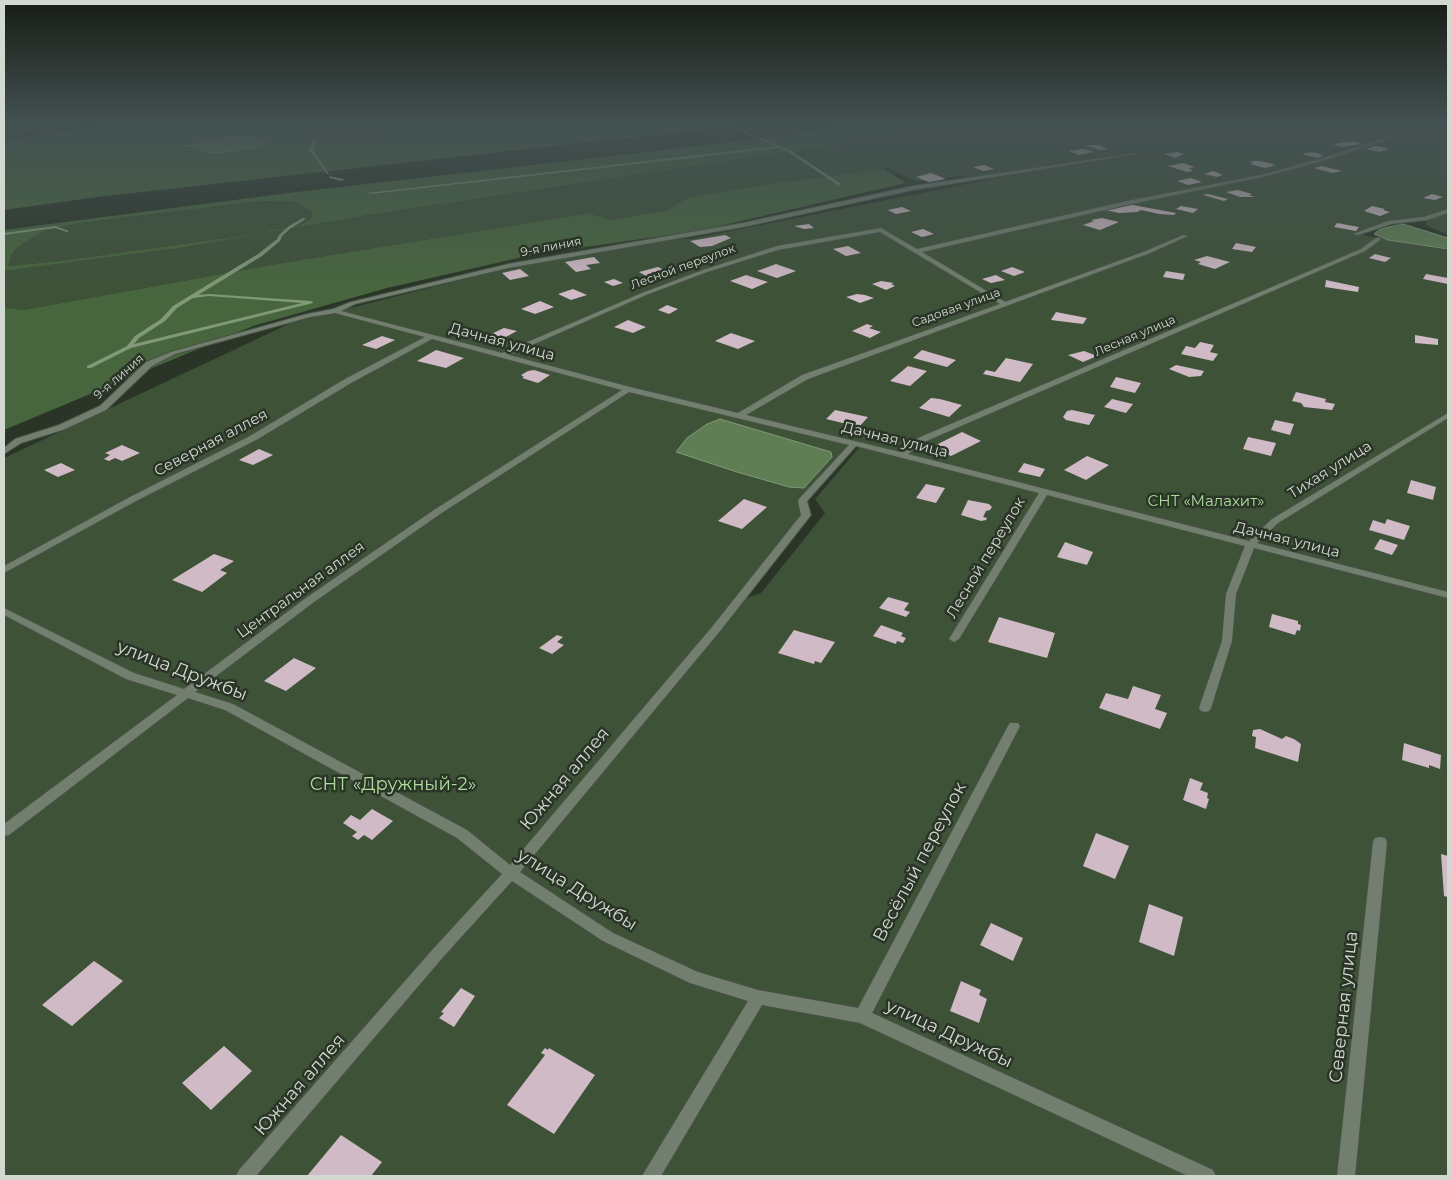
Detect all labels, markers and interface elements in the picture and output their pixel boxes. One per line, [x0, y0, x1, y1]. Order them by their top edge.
street label: 9-я линия [519, 234, 583, 260]
street label: Лесной переулок [629, 241, 737, 293]
street label: Садовая улица [910, 285, 1002, 331]
street label: Лесная улица [1092, 312, 1178, 360]
street label: Дачная улица [447, 319, 557, 365]
street label: 9-я линия [91, 351, 147, 403]
street label: Северная аллея [151, 405, 271, 481]
street label: Дачная улица [840, 418, 950, 462]
street label: Тихая улица [1285, 437, 1375, 503]
park label: СНТ «Малахит» [1148, 493, 1264, 511]
street label: Лесной переулок [943, 494, 1029, 622]
street label: Дачная улица [1232, 518, 1342, 562]
street label: Центральная аллея [234, 538, 368, 642]
street label: улица Дружбы [114, 636, 250, 706]
street label: Южная аллея [516, 723, 614, 835]
park label: СНТ «Дружный-2» [310, 774, 476, 796]
street label: Весёлый переулок [869, 779, 971, 945]
street label: улица Дружбы [513, 844, 641, 936]
street label: Северная улица [1325, 930, 1363, 1084]
street label: улица Дружбы [882, 995, 1016, 1073]
street label: Южная аллея [250, 1030, 350, 1140]

